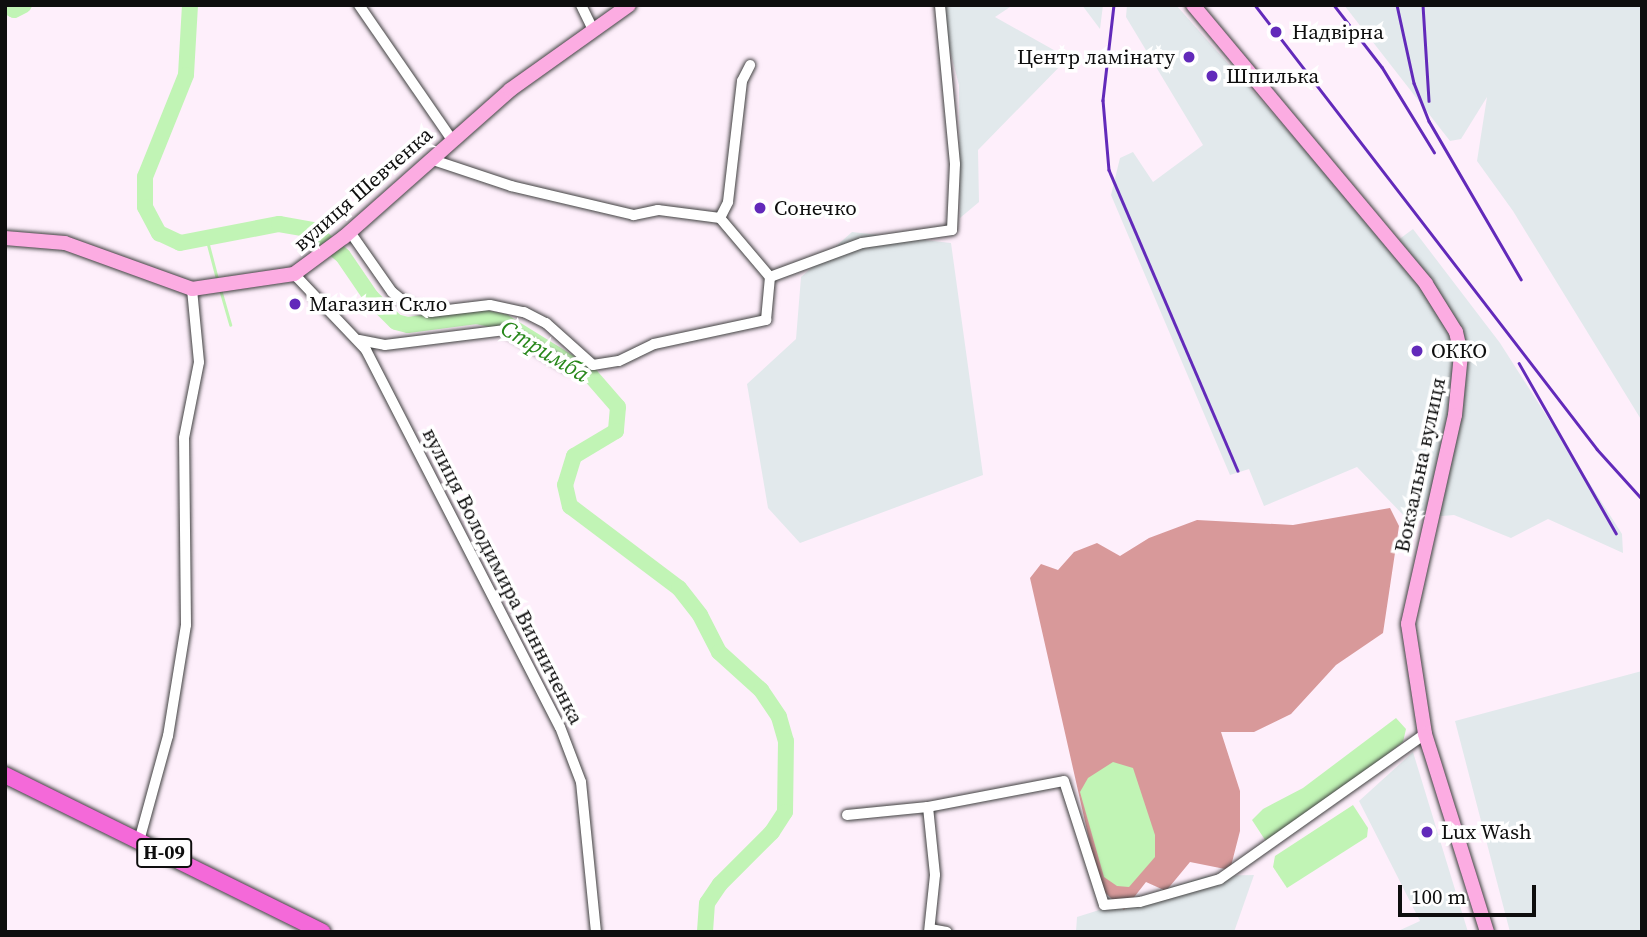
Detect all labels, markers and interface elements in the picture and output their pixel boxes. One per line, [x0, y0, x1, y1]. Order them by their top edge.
place label: Надвірна [1292, 19, 1384, 45]
marker: Надвірна [1266, 22, 1286, 42]
place label: Центр ламінату [1017, 44, 1175, 70]
marker: Центр ламінату [1181, 49, 1197, 65]
place label: Шпилька [1226, 63, 1319, 89]
marker: Шпилька [1204, 68, 1220, 84]
street label: вулиця Шевченка [288, 122, 438, 256]
place label: Сонечко [774, 195, 857, 221]
marker: Сонечко [752, 200, 768, 216]
place label: Магазин Скло [309, 291, 447, 317]
marker: Магазин Скло [287, 296, 303, 312]
water label: Стримба [496, 314, 594, 388]
place label: ОККО [1431, 338, 1487, 364]
marker: ОККО [1409, 343, 1425, 359]
street label: Вокзальна вулиця [1389, 375, 1451, 555]
street label: вулиця Володимира Винниченка [417, 424, 589, 728]
place label: Lux Wash [1441, 819, 1532, 845]
marker: Lux Wash [1419, 824, 1435, 840]
road number: Н-09 [136, 838, 192, 868]
scale bar [1402, 870, 1540, 914]
text: 100 m [1411, 882, 1466, 911]

